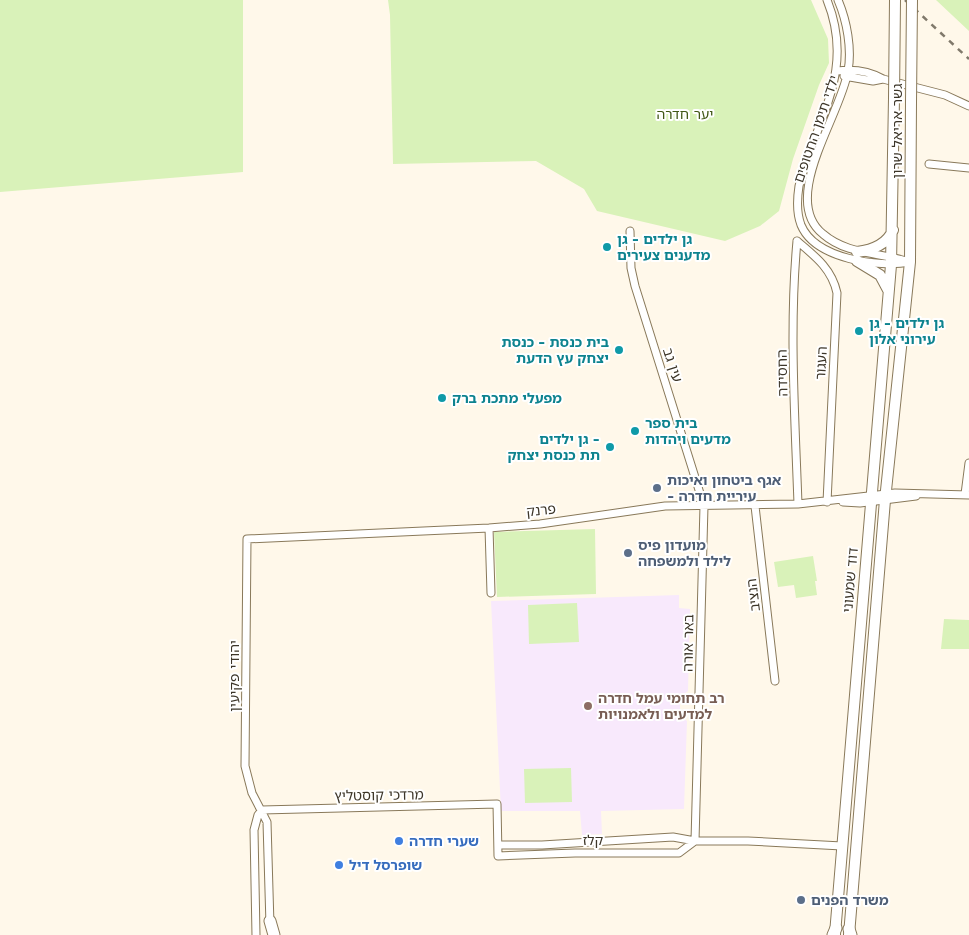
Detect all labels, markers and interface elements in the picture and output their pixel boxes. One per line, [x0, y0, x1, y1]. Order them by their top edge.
street label: ילדי תימן החטופים [790, 73, 842, 185]
street label: גשר אריאל שרון [889, 84, 905, 178]
park label: יער חדרה [657, 106, 713, 122]
place label: גן ילדים - גן מדענים צעירים [617, 231, 710, 263]
marker: גן ילדים - גן מדענים צעירים [601, 241, 613, 253]
place label: גן ילדים - גן עירוני אלון [869, 315, 945, 347]
marker: גן ילדים - גן עירוני אלון [853, 325, 865, 337]
place label: בית כנסת - כנסת יצחק עץ הדעת [501, 334, 609, 366]
marker: בית כנסת - כנסת יצחק עץ הדעת [613, 344, 625, 356]
street label: עין גב [660, 346, 686, 384]
street label: העגור [812, 346, 830, 380]
street label: החסידה [774, 349, 790, 397]
place label: מפעלי מתכת ברק [452, 390, 562, 406]
marker: מפעלי מתכת ברק [436, 392, 448, 404]
place label: בית ספר מדעים ויהדות [645, 415, 731, 447]
marker: בית ספר מדעים ויהדות [629, 425, 641, 437]
place label: גן ילדים - תת כנסת יצחק [507, 431, 600, 463]
marker: גן ילדים - תת כנסת יצחק [604, 441, 616, 453]
place label: אגף ביטחון ואיכות - עיריית חדרה [667, 472, 782, 504]
marker: אגף ביטחון ואיכות - עיריית חדרה [651, 482, 663, 494]
street label: פרנק [525, 500, 557, 520]
place label: מועדון פיס לילד ולמשפחה [638, 537, 731, 569]
street label: דוד שמעוני [839, 546, 861, 613]
marker: מועדון פיס לילד ולמשפחה [622, 547, 634, 559]
street label: הנציב [743, 578, 763, 612]
street label: באר אורה [679, 614, 697, 672]
street label: יהודי פקיעין [226, 640, 242, 712]
place label: רב תחומי עמל חדרה למדעים ולאמנויות [598, 690, 725, 722]
marker: רב תחומי עמל חדרה למדעים ולאמנויות [582, 700, 594, 712]
street label: מרדכי קוסטליץ [334, 786, 424, 804]
street label: קלז [583, 832, 604, 848]
place label: שערי חדרה [409, 833, 479, 849]
marker: שערי חדרה [393, 835, 405, 847]
place label: שופרסל דיל [349, 857, 422, 873]
marker: שופרסל דיל [333, 859, 345, 871]
place label: משרד הפנים [811, 892, 889, 908]
marker: משרד הפנים [795, 894, 807, 906]

